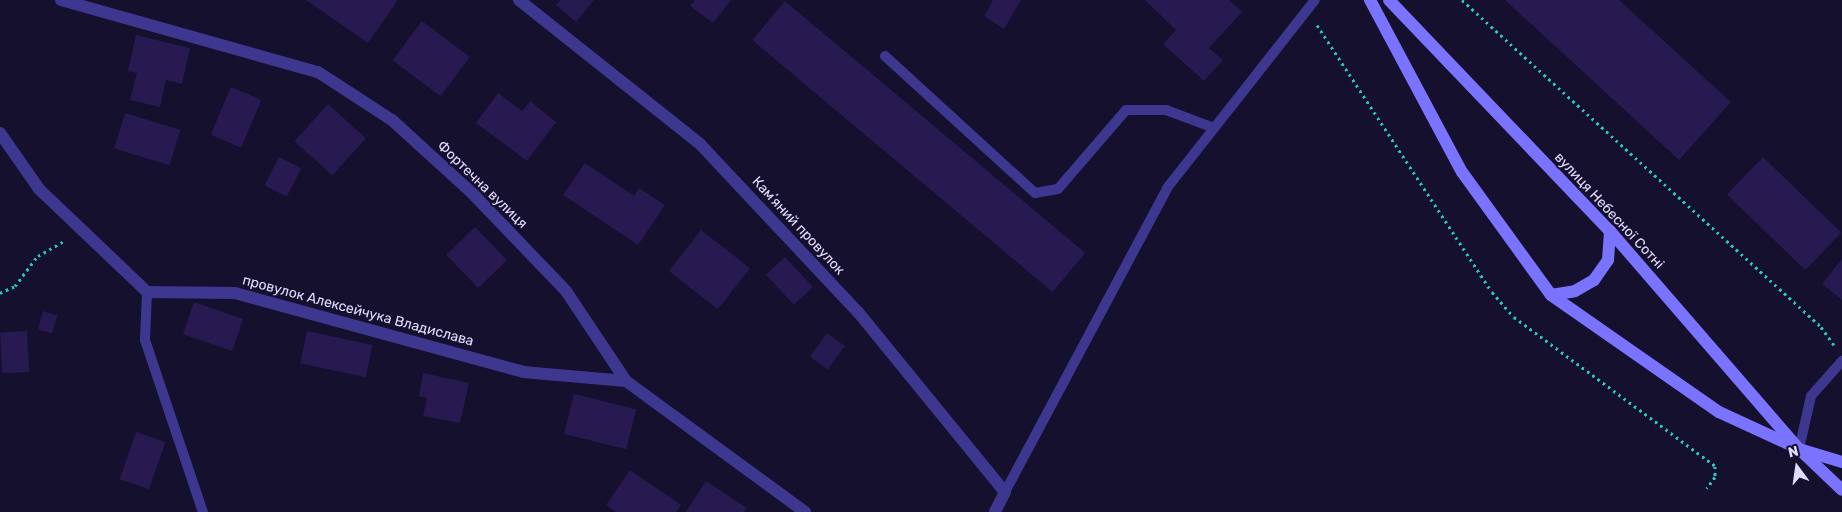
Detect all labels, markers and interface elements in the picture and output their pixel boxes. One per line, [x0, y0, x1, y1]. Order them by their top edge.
street label: Фортечна вулиця [433, 138, 531, 232]
street label: вулиця Небесної Сотні [1551, 149, 1667, 273]
street label: Камʼяний провулок [748, 173, 848, 279]
street label: провулок Алексейчука Владислава [241, 272, 475, 350]
north arrow [1772, 442, 1822, 492]
text: N [1786, 442, 1800, 461]

